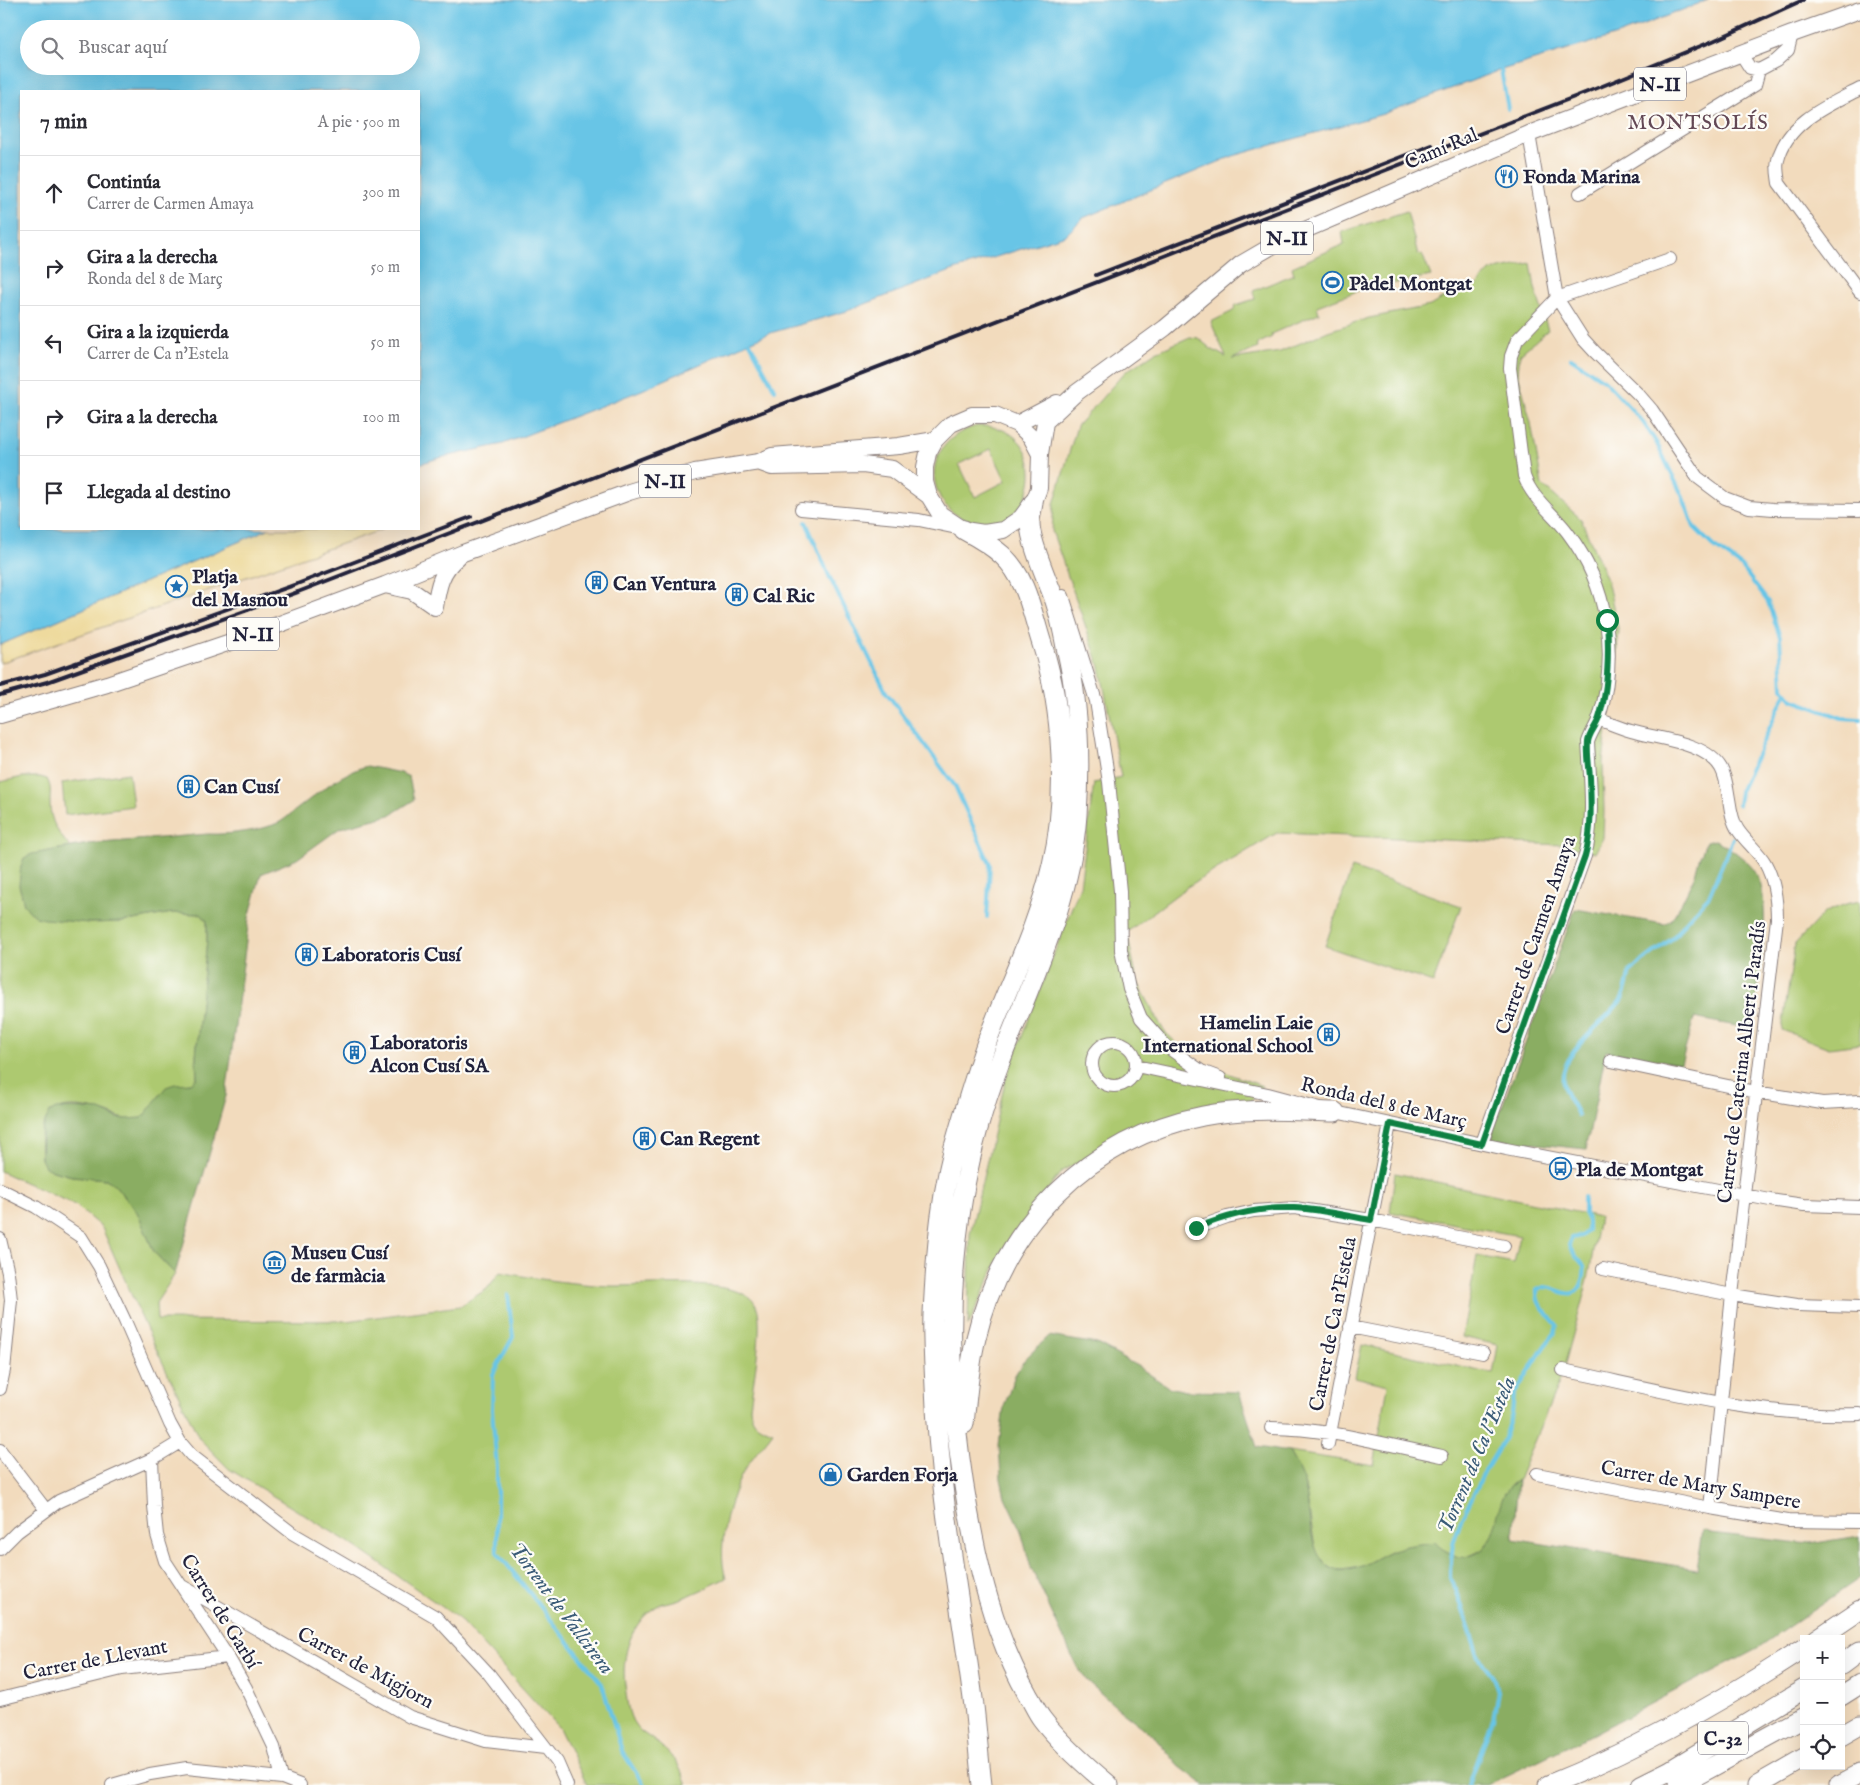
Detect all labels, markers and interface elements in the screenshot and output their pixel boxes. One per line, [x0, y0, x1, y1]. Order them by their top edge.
search box [20, 20, 420, 75]
icon: search [38, 34, 66, 62]
text: Buscar aquí [78, 36, 167, 60]
road number: N-II [1634, 68, 1686, 100]
text: 7 min [40, 109, 87, 136]
district label: MONTSOLÍS [1627, 109, 1769, 137]
text: A pie · 500 m [318, 113, 400, 133]
street label: Camí Ral [1401, 123, 1483, 176]
restaurant icon: Fonda Marina [1495, 164, 1519, 188]
place label: Fonda Marina [1523, 165, 1640, 190]
text: Continúa [87, 171, 161, 195]
icon: ahead [40, 179, 68, 207]
text: 300 m [362, 183, 400, 203]
text: Carrer de Carmen Amaya [87, 195, 254, 215]
road number: N-II [1261, 222, 1313, 254]
text: Gira a la derecha [87, 246, 217, 270]
icon: right [40, 254, 68, 282]
text: 50 m [371, 258, 400, 278]
text: Ronda del 8 de Març [87, 270, 223, 290]
sports icon: Pàdel Montgat [1321, 271, 1345, 295]
place label: Pàdel Montgat [1349, 272, 1472, 297]
text: Gira a la izquierda [87, 321, 229, 345]
icon: left [40, 329, 68, 357]
text: 50 m [371, 333, 400, 353]
text: Carrer de Ca n'Estela [87, 345, 229, 365]
icon: right [40, 404, 68, 432]
text: Gira a la derecha [87, 406, 217, 430]
text: 100 m [363, 408, 400, 428]
road number: N-II [639, 464, 691, 498]
icon: arrive [40, 479, 68, 507]
text: Llegada al destino [87, 481, 230, 505]
place label: Platja del Masnou [192, 565, 289, 613]
building icon: Can Ventura [585, 571, 609, 595]
place label: Can Ventura [613, 572, 716, 597]
place icon: Platja del Masnou [164, 575, 188, 599]
building icon: Cal Ric [725, 583, 749, 607]
place label: Cal Ric [753, 584, 815, 609]
route start [1596, 609, 1619, 632]
road number: N-II [227, 618, 279, 650]
building icon: Can Cusí [176, 774, 200, 798]
place label: Can Cusí [204, 775, 281, 800]
street label: Carrer de Carmen Amaya [1491, 833, 1582, 1038]
street label: Carrer de Caterina Albert i Paradís [1713, 920, 1772, 1205]
building icon: Laboratoris Cusí [294, 942, 318, 966]
place label: Laboratoris Cusí [322, 943, 463, 968]
place label: Hamelin Laie International School [1143, 1011, 1314, 1059]
building icon: Hamelin Laie International School [1317, 1022, 1341, 1046]
place label: Laboratoris Alcon Cusí SA [369, 1031, 490, 1079]
building icon: Laboratoris Alcon Cusí SA [342, 1041, 366, 1065]
street label: Ronda del 8 de Març [1298, 1072, 1469, 1135]
building icon: Can Regent [632, 1126, 656, 1150]
place label: Can Regent [660, 1127, 760, 1152]
bus stop icon: Pla de Montgat [1548, 1157, 1572, 1181]
place label: Pla de Montgat [1576, 1158, 1704, 1183]
route end [1185, 1217, 1208, 1240]
street label: Carrer de Ca n'Estela [1304, 1235, 1363, 1414]
place label: Museu Cusí de farmàcia [291, 1241, 390, 1289]
museum icon: Museu Cusí de farmàcia [263, 1251, 287, 1275]
water label: Torrent de Ca l'Estela [1432, 1373, 1523, 1538]
street label: Carrer de Mary Sampere [1599, 1456, 1803, 1515]
shop icon: Garden Forja [819, 1462, 843, 1486]
place label: Garden Forja [847, 1463, 958, 1488]
water label: Torrent de Vallcirera [502, 1538, 619, 1680]
street label: Carrer de Garbí [175, 1550, 266, 1675]
street label: Carrer de Migjorn [293, 1622, 438, 1715]
street label: Carrer de Llevant [21, 1634, 170, 1687]
map controls [1800, 1635, 1845, 1770]
button: + [1800, 1635, 1845, 1680]
button: − [1800, 1680, 1845, 1725]
road number: C-32 [1698, 1722, 1748, 1755]
button: locate [1800, 1725, 1845, 1770]

